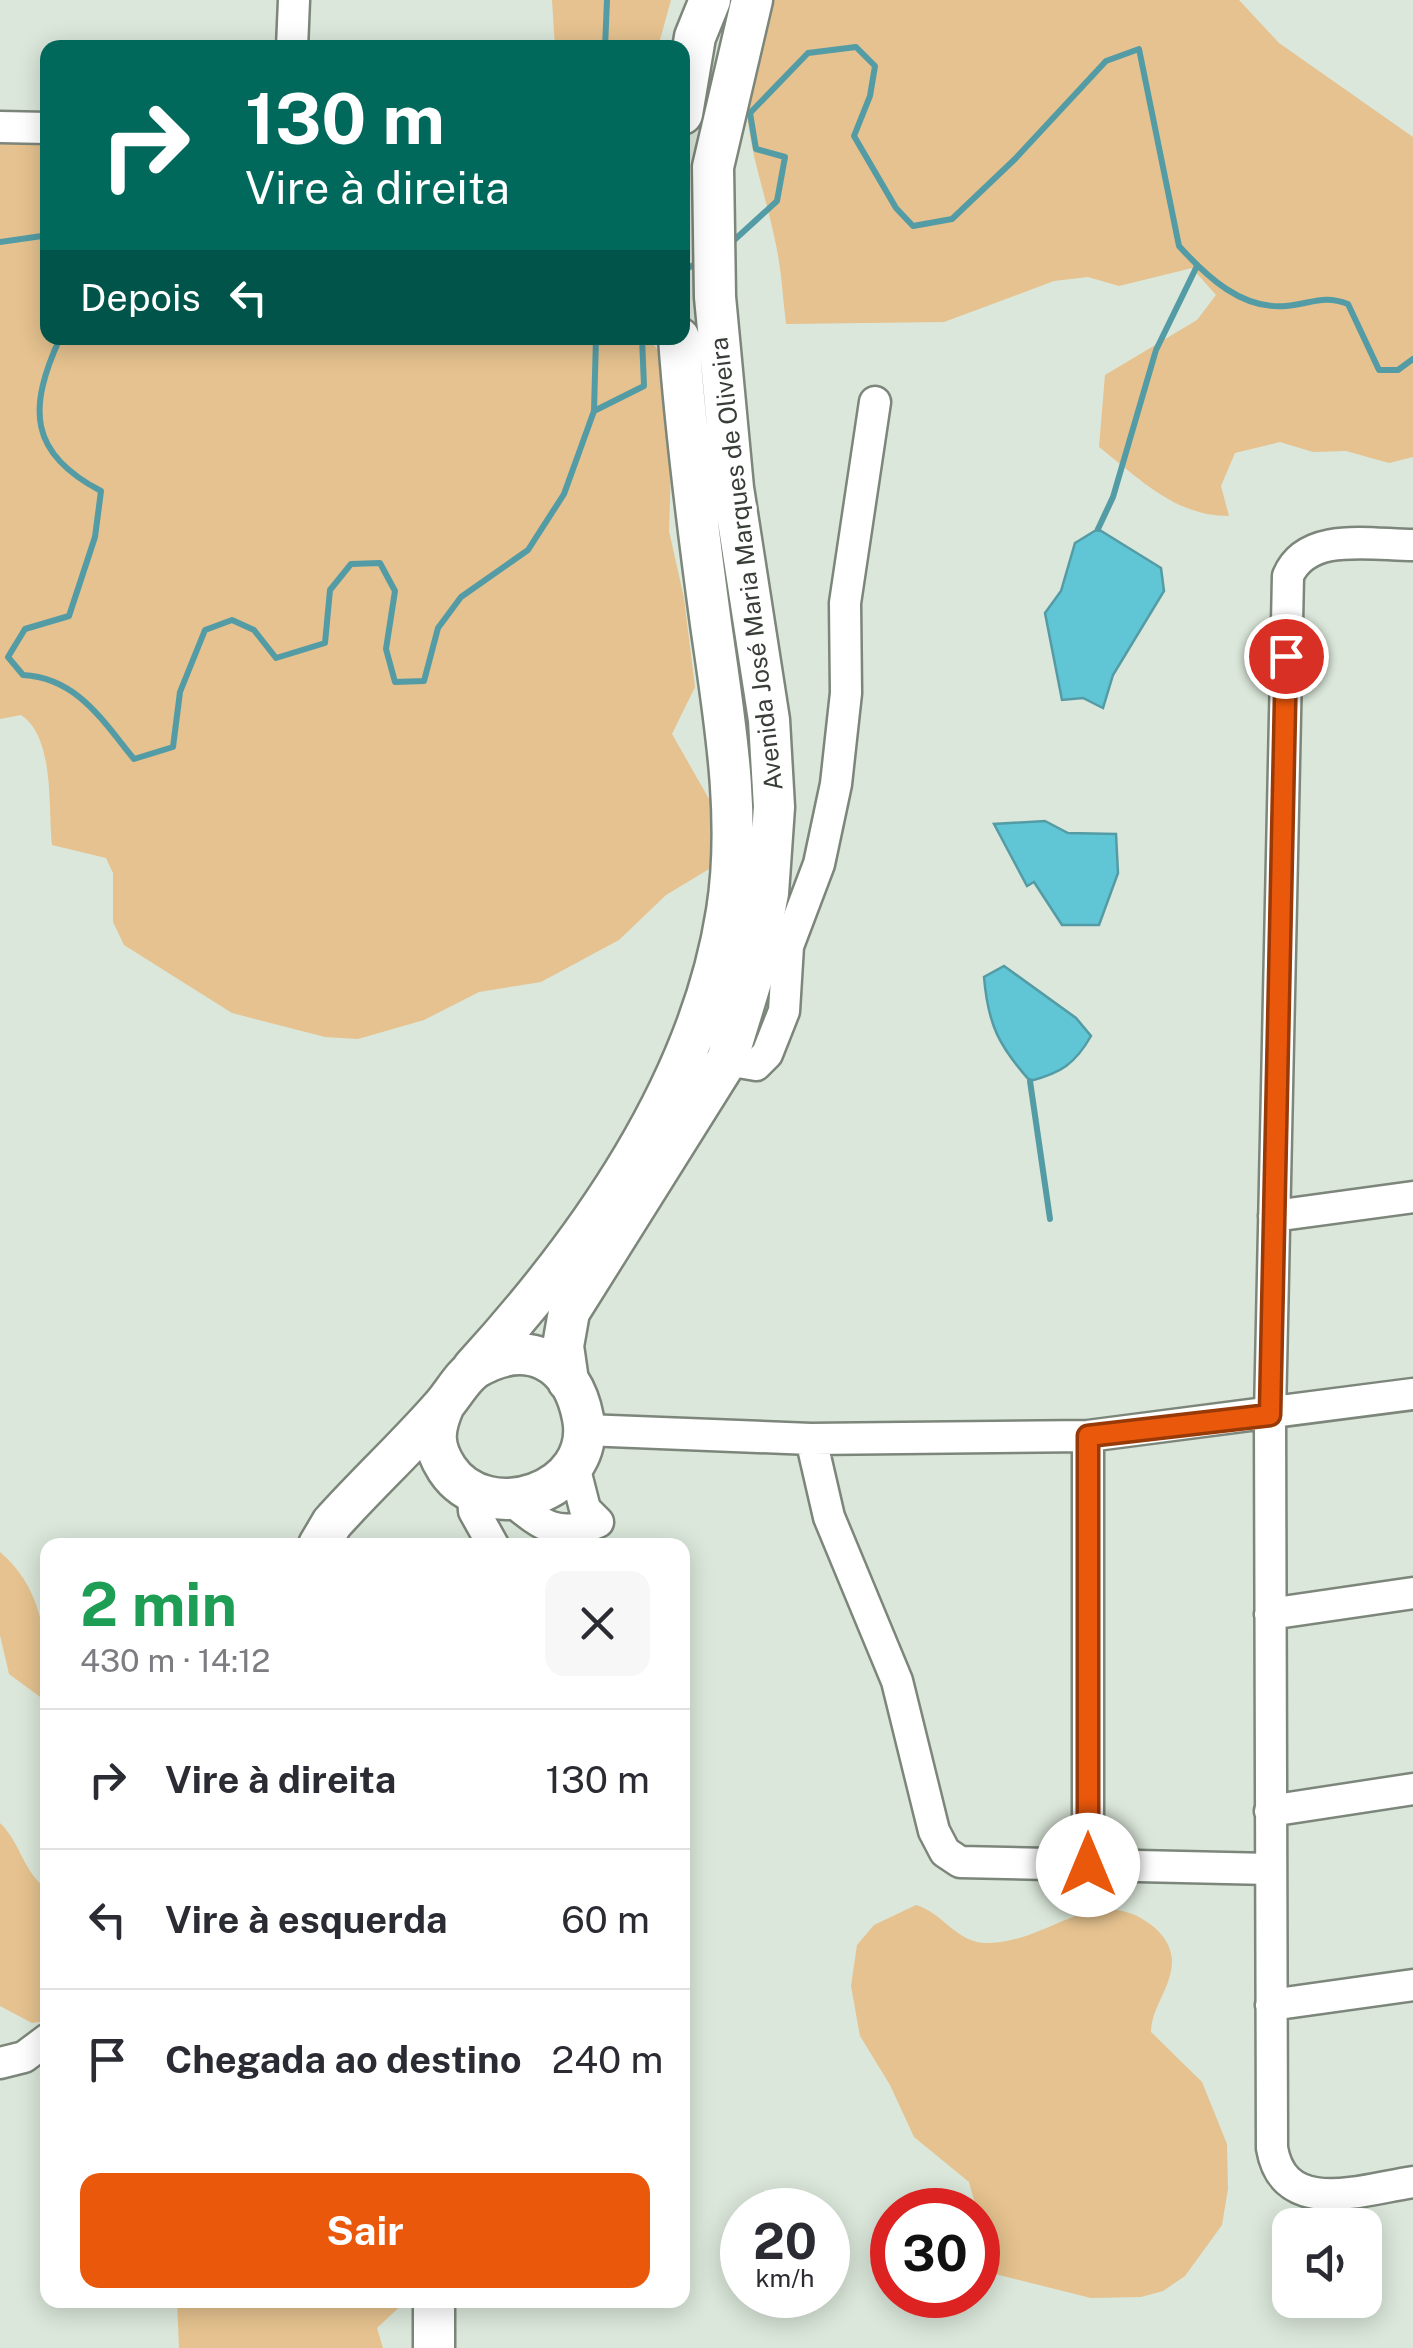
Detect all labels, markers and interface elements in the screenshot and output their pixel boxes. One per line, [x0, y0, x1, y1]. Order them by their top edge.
text: 130 m [245, 77, 445, 160]
icon: right [80, 80, 210, 210]
text: Vire à direita [245, 161, 510, 214]
icon: left [221, 270, 276, 325]
text: Depois [80, 275, 201, 320]
street label: Avenida José Maria Marques de Oliveira [703, 336, 789, 792]
pin [1244, 614, 1329, 699]
icon: arrive [1259, 629, 1314, 684]
text: 2 min [80, 1569, 237, 1640]
button: close [545, 1571, 650, 1676]
text: 430 m · 14:12 [80, 1642, 270, 1679]
icon: right [80, 1752, 135, 1807]
text: Vire à direita [165, 1757, 396, 1802]
text: 130 m [545, 1757, 650, 1802]
position arrow [1036, 1813, 1140, 1917]
icon: left [80, 1892, 135, 1947]
text: Vire à esquerda [165, 1897, 448, 1942]
text: 60 m [561, 1897, 650, 1942]
icon: arrive [80, 2032, 135, 2087]
text: Chegada ao destino [165, 2037, 522, 2082]
text: 240 m [552, 2037, 663, 2082]
button: Sair [80, 2173, 650, 2288]
speed limit sign: 30 [870, 2188, 1000, 2318]
map controls [1272, 2208, 1382, 2318]
button: sound [1272, 2208, 1382, 2318]
text: 20 [753, 2211, 817, 2270]
text: km/h [756, 2263, 814, 2293]

